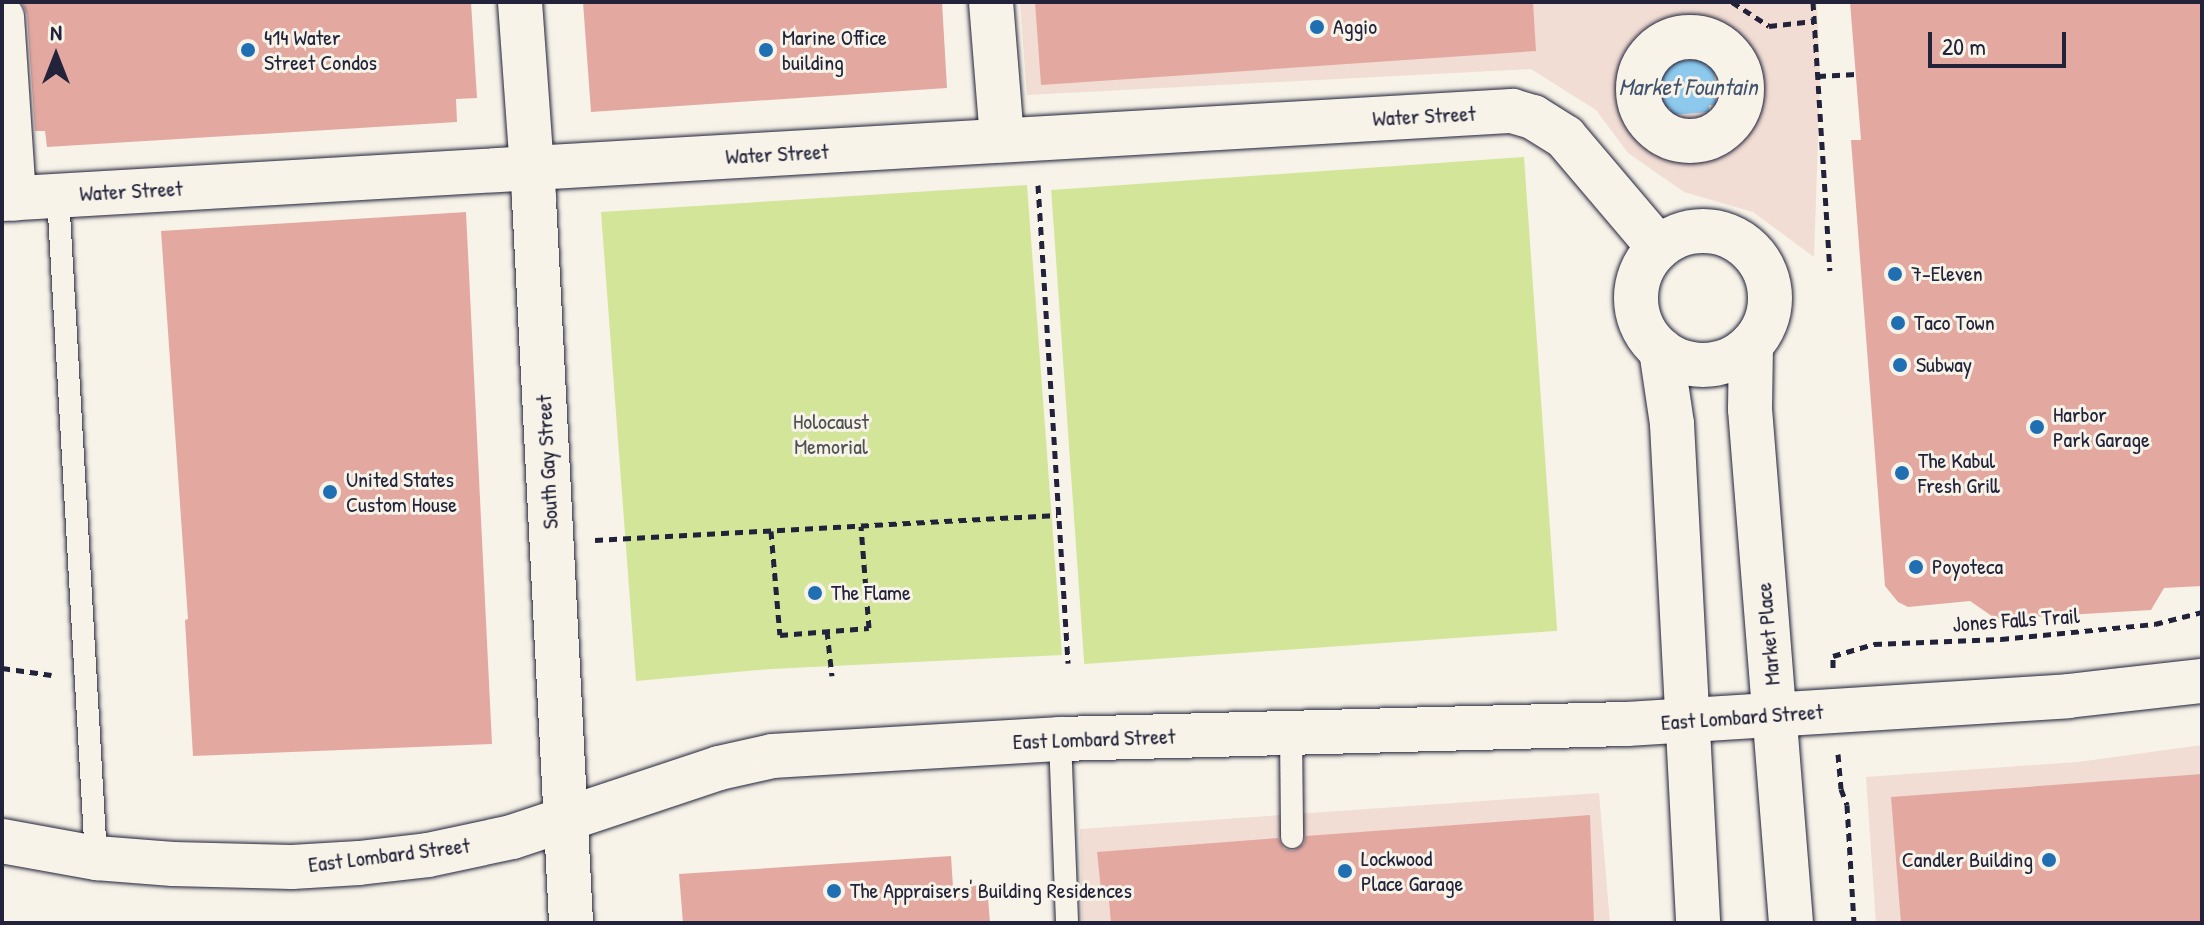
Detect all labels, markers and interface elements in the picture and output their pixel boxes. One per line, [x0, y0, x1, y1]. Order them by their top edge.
place label: Aggio [1333, 14, 1377, 40]
north arrow [16, 16, 96, 96]
scale bar [1932, 16, 2070, 66]
text: N [50, 17, 62, 47]
marker: Aggio [1308, 18, 1326, 36]
place label: 414 Water Street Condos [264, 24, 377, 76]
place label: Marine Office building [782, 24, 887, 76]
text: 20 m [1942, 30, 1986, 62]
marker: 414 Water Street Condos [239, 41, 257, 59]
marker: Marine Office building [757, 41, 775, 59]
water label: Market Fountain [1618, 73, 1758, 101]
street label: Water Street [1372, 100, 1476, 132]
street label: Water Street [725, 138, 829, 170]
street label: Water Street [79, 175, 183, 207]
place label: 7-Eleven [1911, 261, 1983, 287]
marker: 7-Eleven [1886, 265, 1904, 283]
place label: Taco Town [1914, 310, 1995, 336]
marker: Taco Town [1889, 314, 1907, 332]
place label: Subway [1916, 352, 1972, 378]
marker: Subway [1891, 356, 1909, 374]
street label: South Gay Street [530, 394, 564, 530]
place label: Harbor Park Garage [2053, 401, 2150, 452]
park label: Holocaust Memorial [793, 408, 869, 460]
marker: Harbor Park Garage [2028, 418, 2046, 436]
place label: The Kabul Fresh Grill [1918, 447, 2000, 498]
marker: The Kabul Fresh Grill [1893, 464, 1911, 482]
place label: United States Custom House [346, 466, 457, 518]
marker: United States Custom House [321, 483, 339, 501]
place label: Poyoteca [1932, 554, 2003, 580]
marker: Poyoteca [1907, 558, 1925, 576]
place label: The Flame [831, 580, 911, 606]
street label: Market Place [1750, 582, 1786, 686]
marker: The Flame [806, 584, 824, 602]
street label: Jones Falls Trail [1952, 602, 2080, 638]
street label: East Lombard Street [1660, 698, 1824, 736]
street label: East Lombard Street [1012, 723, 1176, 755]
street label: East Lombard Street [307, 832, 471, 878]
place label: Lockwood Place Garage [1361, 845, 1463, 896]
place label: Candler Building [1902, 847, 2033, 873]
marker: Candler Building [2040, 851, 2058, 869]
marker: Lockwood Place Garage [1336, 862, 1354, 880]
place label: The Appraisers' Building Residences [850, 878, 1132, 904]
marker: The Appraisers' Building Residences [825, 882, 843, 900]

